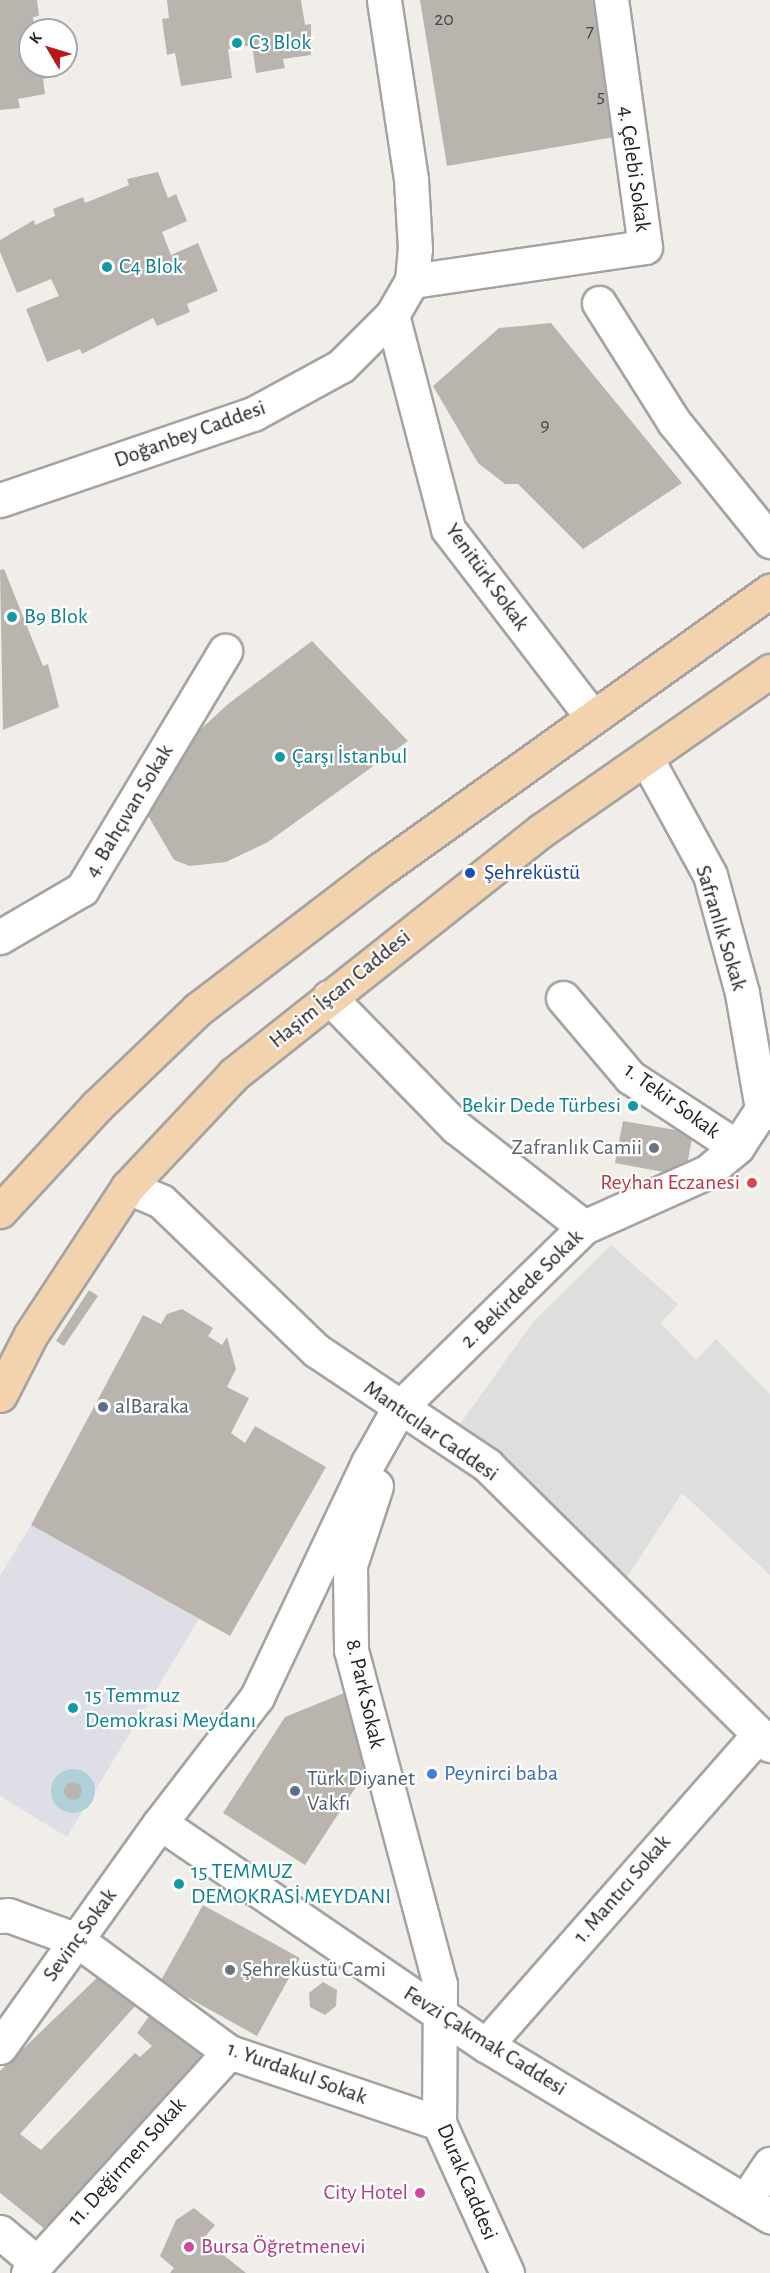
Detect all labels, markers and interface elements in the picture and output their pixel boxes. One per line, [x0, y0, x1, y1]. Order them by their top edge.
house number: 20 [434, 7, 454, 31]
north arrow [18, 18, 78, 78]
house number: 7 [586, 19, 594, 43]
text: K [26, 30, 45, 47]
place label: C3 Blok [249, 30, 311, 56]
marker: C3 Blok [230, 36, 244, 50]
house number: 5 [597, 84, 605, 108]
street label: 4. Çelebi Sokak [612, 104, 656, 234]
place label: C4 Blok [119, 254, 183, 280]
marker: C4 Blok [100, 260, 114, 274]
street label: Doğanbey Caddesi [111, 394, 269, 474]
house number: 9 [540, 413, 550, 437]
street label: Yenitürk Sokak [439, 518, 535, 636]
place label: B9 Blok [24, 604, 88, 630]
marker: B9 Blok [5, 610, 19, 624]
street label: 4. Bahçıvan Sokak [79, 740, 179, 882]
place label: Çarşı İstanbul [292, 744, 407, 770]
marker: Çarşı İstanbul [273, 750, 287, 764]
place label: Şehreküstü [484, 860, 580, 886]
street label: Safranlık Sokak [689, 862, 753, 994]
marker: Şehreküstü [461, 864, 479, 882]
street label: Haşim İşcan Caddesi [264, 924, 416, 1054]
street label: 1. Tekir Sokak [619, 1057, 725, 1145]
place label: Bekir Dede Türbesi [461, 1093, 621, 1119]
marker: Bekir Dede Türbesi [626, 1099, 640, 1113]
place label: Zafranlık Camii [512, 1135, 642, 1161]
marker: Zafranlık Camii [647, 1141, 661, 1155]
place label: Reyhan Eczanesi [600, 1170, 740, 1196]
marker: Reyhan Eczanesi [745, 1176, 759, 1190]
street label: 2. Bekirdede Sokak [455, 1224, 589, 1354]
street label: Mantıcılar Caddesi [358, 1375, 504, 1487]
place label: alBaraka [115, 1394, 189, 1420]
marker: alBaraka [96, 1400, 110, 1414]
street label: 8. Park Sokak [340, 1637, 390, 1751]
place label: 15 Temmuz Demokrasi Meydanı [85, 1682, 256, 1734]
marker: 15 Temmuz Demokrasi Meydanı [66, 1701, 80, 1715]
place label: Peynirci baba [444, 1761, 558, 1787]
place label: Türk Diyanet Vakfı [307, 1765, 415, 1816]
marker: Peynirci baba [425, 1767, 439, 1781]
marker: Türk Diyanet Vakfı [288, 1784, 302, 1798]
street label: 1. Mantıcı Sokak [568, 1829, 676, 1949]
place label: 15 TEMMUZ DEMOKRASİ MEYDANI [191, 1858, 391, 1910]
marker: 15 TEMMUZ DEMOKRASİ MEYDANI [172, 1877, 186, 1891]
street label: Sevinç Sokak [37, 1883, 123, 1987]
place label: Şehreküstü Cami [242, 1957, 386, 1983]
marker: Şehreküstü Cami [223, 1963, 237, 1977]
street label: Fevzi Çakmak Caddesi [399, 1980, 571, 2102]
street label: 1. Yurdakul Sokak [223, 2035, 371, 2111]
street label: 11. Değirmen Sokak [62, 2092, 192, 2232]
street label: Durak Caddesi [431, 2120, 503, 2244]
place label: City Hotel [323, 2180, 408, 2206]
marker: City Hotel [413, 2186, 427, 2200]
place label: Bursa Öğretmenevi [201, 2234, 366, 2260]
marker: Bursa Öğretmenevi [182, 2240, 196, 2254]

